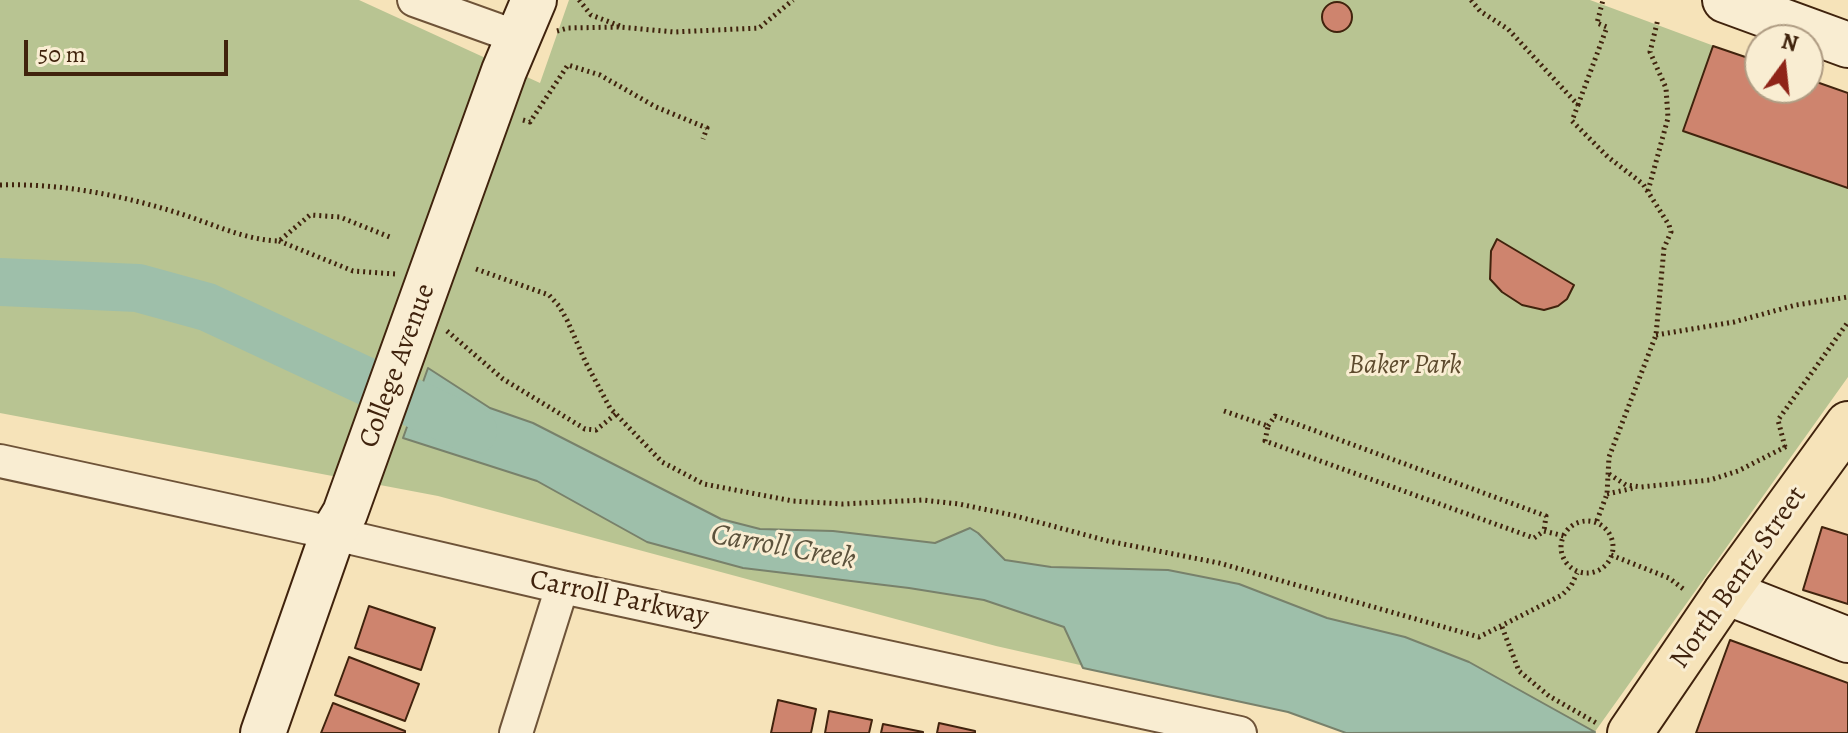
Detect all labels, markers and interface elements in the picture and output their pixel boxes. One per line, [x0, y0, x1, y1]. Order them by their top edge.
scale bar [28, 24, 232, 74]
north arrow [1744, 24, 1824, 104]
text: N [1778, 26, 1801, 59]
text: 50 m [38, 38, 86, 70]
street label: College Avenue [353, 279, 443, 453]
park label: Baker Park [1348, 349, 1462, 383]
street label: North Bentz Street [1664, 480, 1814, 676]
water label: Carroll Creek [708, 518, 858, 578]
street label: Carroll Parkway [527, 564, 711, 634]

